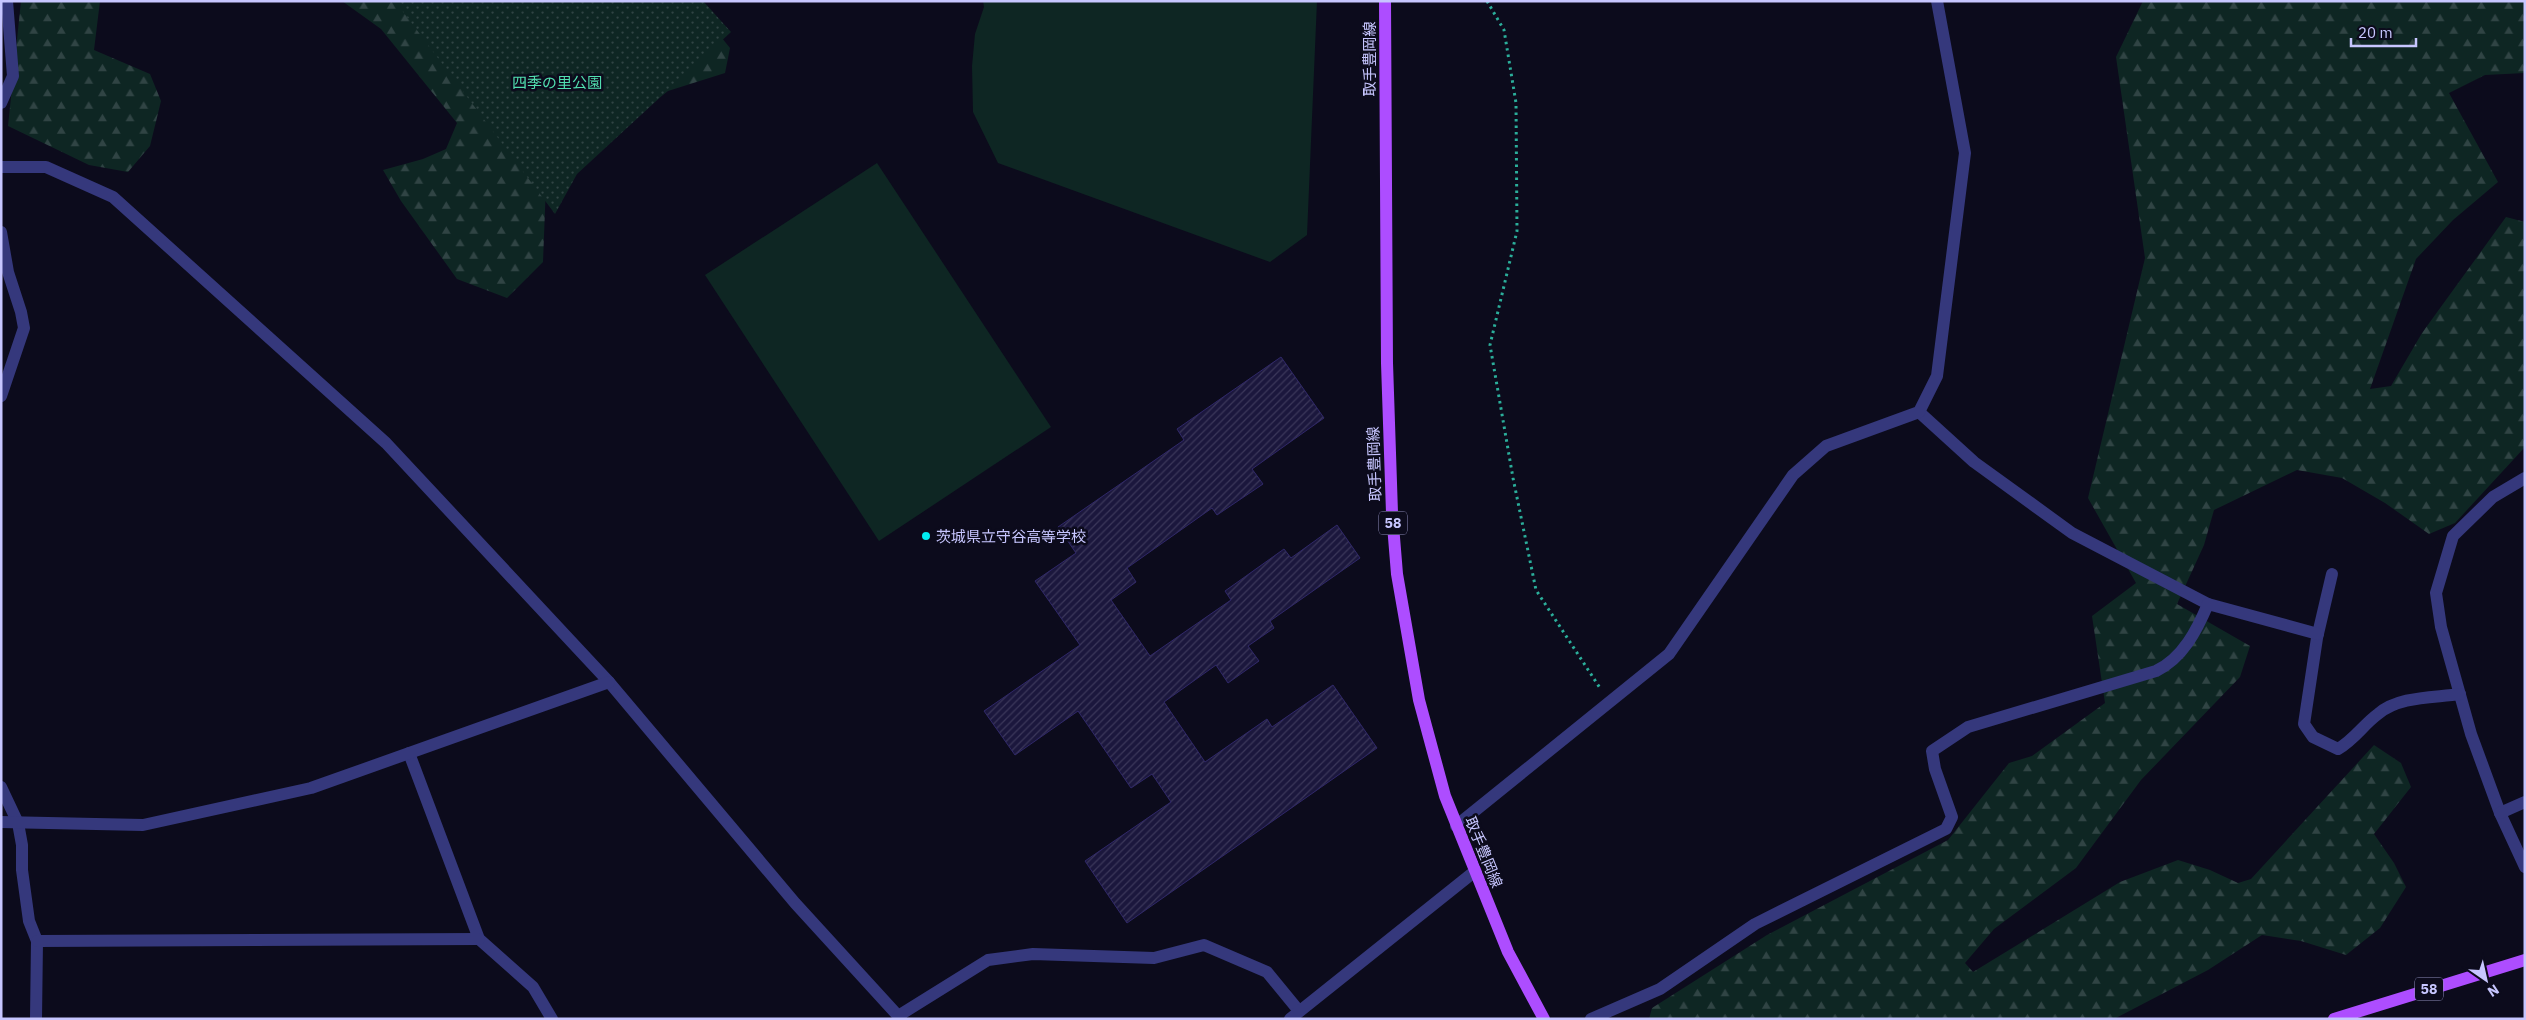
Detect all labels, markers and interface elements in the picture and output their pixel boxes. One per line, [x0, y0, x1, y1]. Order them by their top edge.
scale bar [2351, 15, 2416, 47]
street label: 取手豊岡線 [1360, 21, 1379, 97]
text: 20 m [2358, 23, 2393, 42]
park label: 四季の里公園 [512, 73, 602, 92]
street label: 取手豊岡線 [1363, 426, 1385, 502]
road number: 58 [1379, 512, 1407, 534]
place label: 茨城県立守谷高等学校 [936, 527, 1086, 546]
marker: 茨城県立守谷高等学校 [920, 530, 932, 542]
street label: 取手豊岡線 [1461, 814, 1507, 890]
north arrow [2461, 955, 2511, 1005]
road number: 58 [2415, 978, 2443, 1001]
text: N [2484, 980, 2503, 1001]

